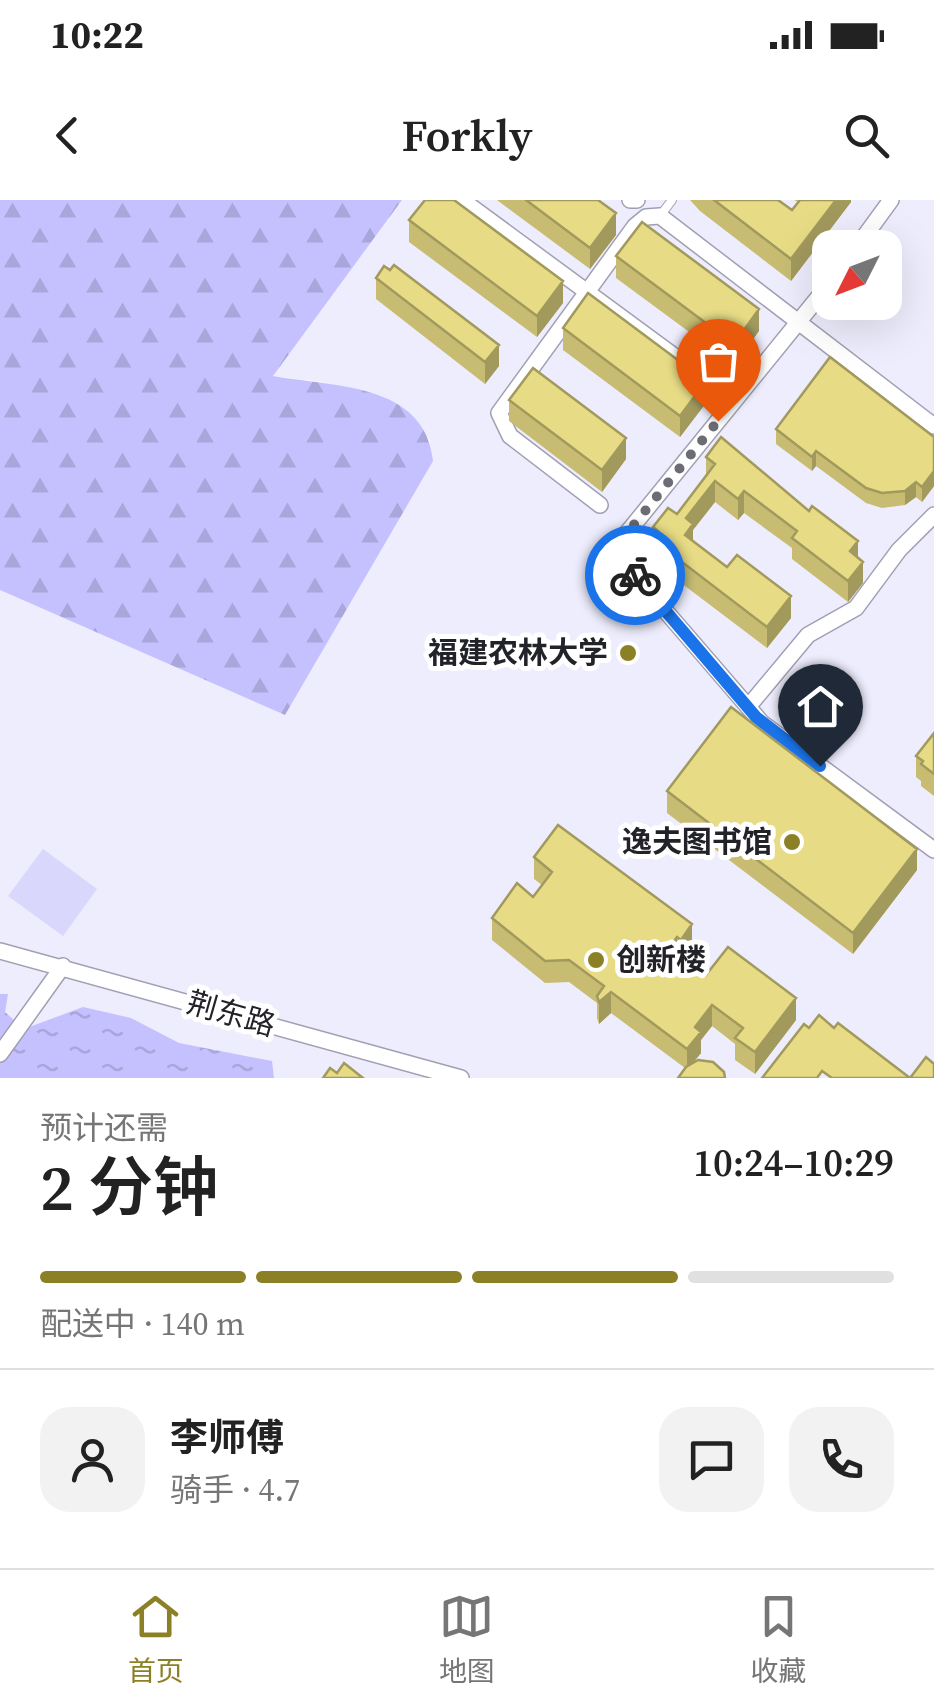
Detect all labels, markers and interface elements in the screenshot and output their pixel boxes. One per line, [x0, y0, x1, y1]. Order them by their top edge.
text: 10:22 [50, 9, 144, 61]
text: Forkly [402, 104, 532, 166]
icon: back [40, 108, 95, 163]
icon: search [839, 108, 894, 163]
north arrow [812, 230, 902, 320]
map controls [812, 230, 902, 320]
pin [676, 319, 761, 422]
icon: bag [691, 334, 746, 389]
courier [585, 525, 685, 625]
icon: bike [608, 548, 663, 603]
place label: 福建农林大学 [428, 632, 608, 673]
marker: 福建农林大学 [617, 642, 639, 664]
pin [778, 664, 863, 767]
icon: home [793, 679, 848, 734]
place label: 逸夫图书馆 [622, 821, 772, 862]
marker: 逸夫图书馆 [781, 831, 803, 853]
place label: 创新楼 [616, 939, 706, 980]
marker: 创新楼 [585, 949, 607, 971]
street label: 荆东路 [182, 981, 280, 1046]
text: 预计还需 [40, 1106, 168, 1150]
text: 10:24–10:29 [693, 1137, 894, 1189]
text: 2 分钟 [40, 1143, 218, 1232]
text: 配送中 · 140 m [40, 1302, 245, 1346]
button: person [40, 1407, 145, 1512]
button: chat [659, 1407, 764, 1512]
button: phone [789, 1407, 894, 1512]
text: 李师傅 [170, 1412, 284, 1464]
text: 骑手 · 4.7 [170, 1468, 300, 1512]
tab: 首页 [128, 1589, 184, 1690]
tab: 地图 [439, 1589, 495, 1690]
tab: 收藏 [750, 1589, 806, 1690]

